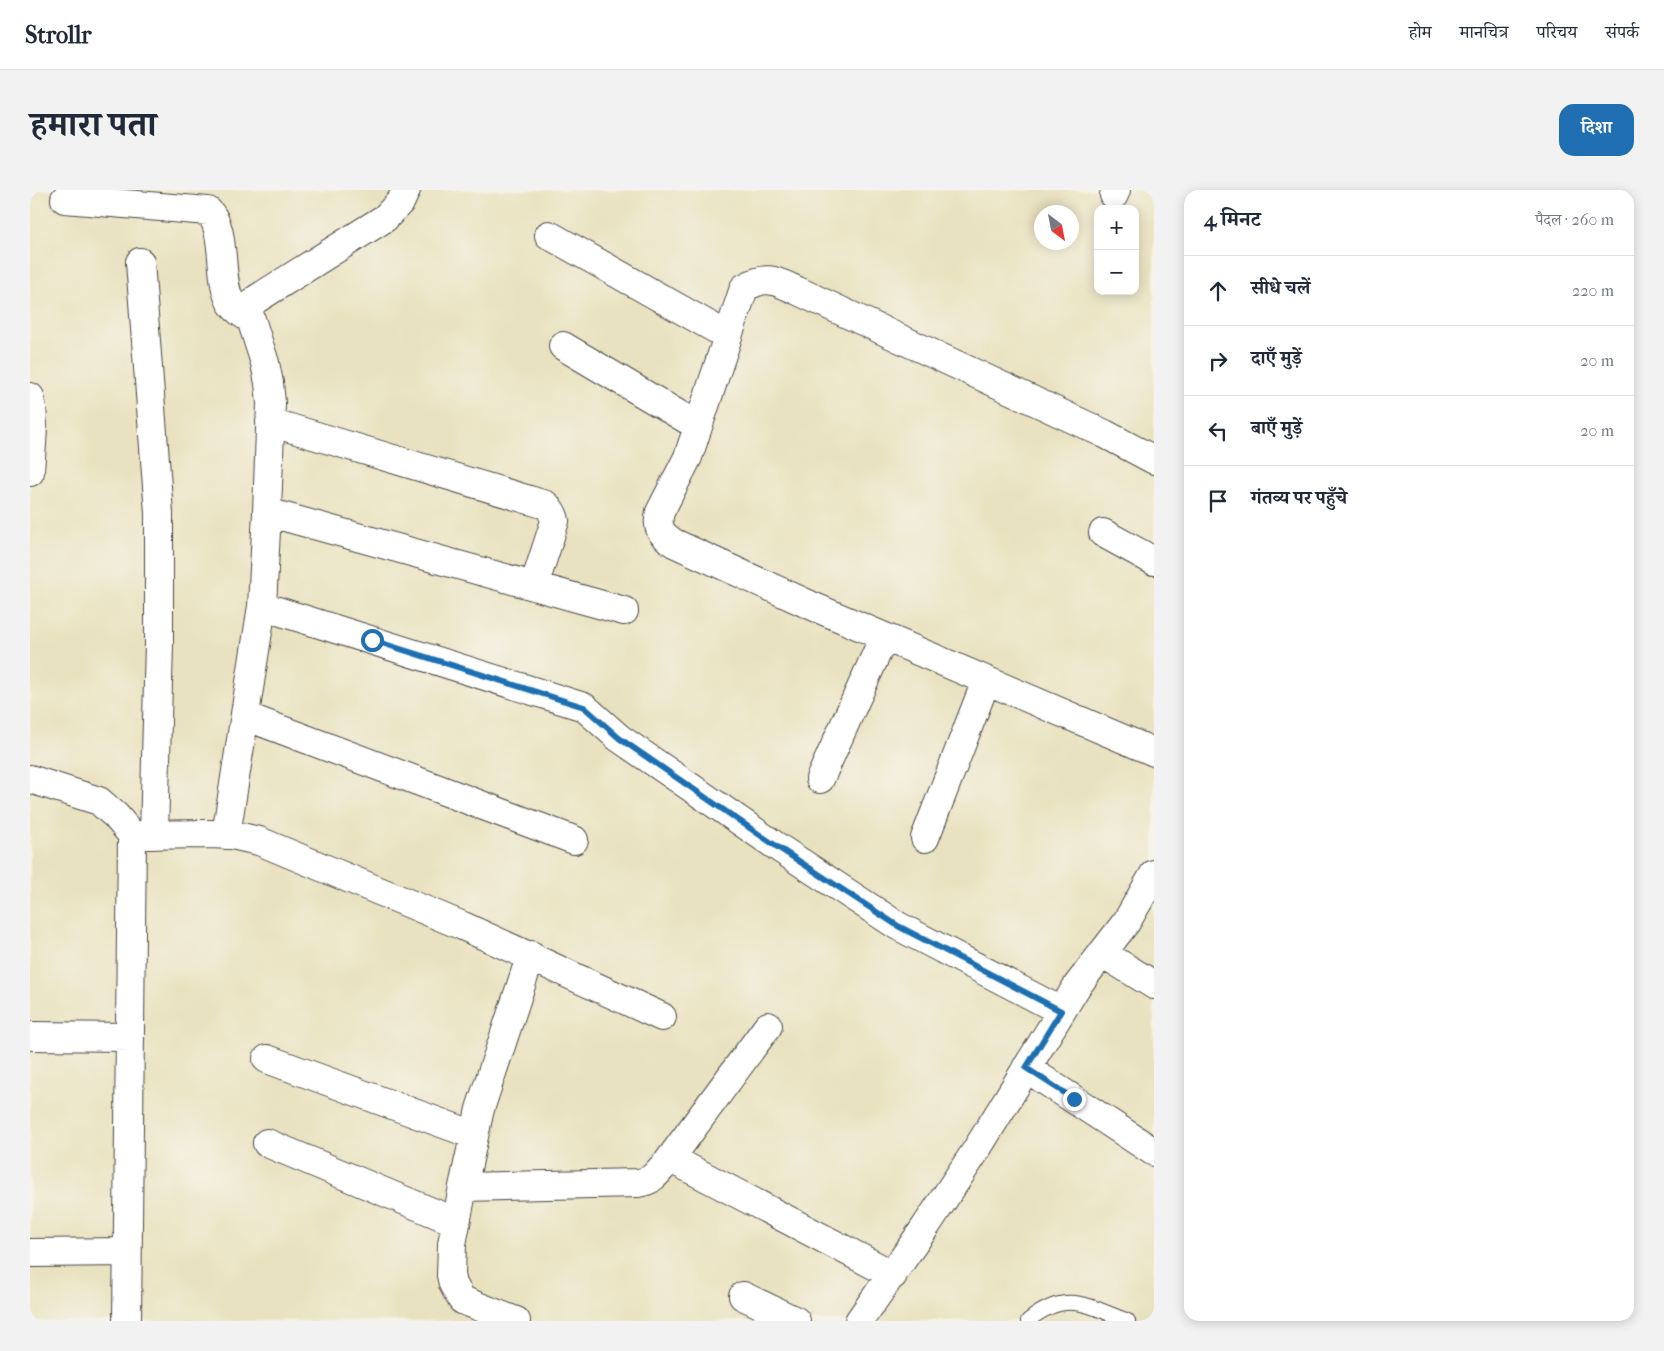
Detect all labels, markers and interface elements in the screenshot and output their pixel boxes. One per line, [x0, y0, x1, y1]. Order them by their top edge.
text: Strollr [25, 21, 92, 49]
text: होम [1409, 22, 1432, 43]
text: मानचित्र [1460, 22, 1508, 43]
text: परिचय [1536, 22, 1577, 43]
text: संपर्क [1605, 22, 1639, 43]
text: हमारा पता [30, 104, 157, 145]
button: दिशा [1559, 104, 1634, 156]
north arrow [1034, 205, 1079, 250]
map controls [1094, 205, 1139, 295]
button: + [1094, 205, 1139, 250]
text: 4 मिनट [1204, 207, 1261, 231]
text: पैदल · 260 m [1535, 210, 1614, 229]
button: − [1094, 250, 1139, 295]
icon: ahead [1204, 277, 1232, 305]
text: सीधे चलें [1251, 277, 1310, 299]
text: 220 m [1572, 281, 1614, 300]
icon: right [1204, 347, 1232, 375]
text: दाएँ मुड़ें [1251, 347, 1302, 369]
text: 20 m [1580, 351, 1614, 370]
icon: left [1204, 417, 1232, 445]
text: बाएँ मुड़ें [1251, 417, 1302, 439]
text: 20 m [1580, 421, 1614, 440]
icon: arrive [1204, 487, 1232, 515]
text: गंतव्य पर पहुँचे [1251, 487, 1347, 509]
route start [361, 629, 384, 652]
route end [1063, 1088, 1086, 1111]

